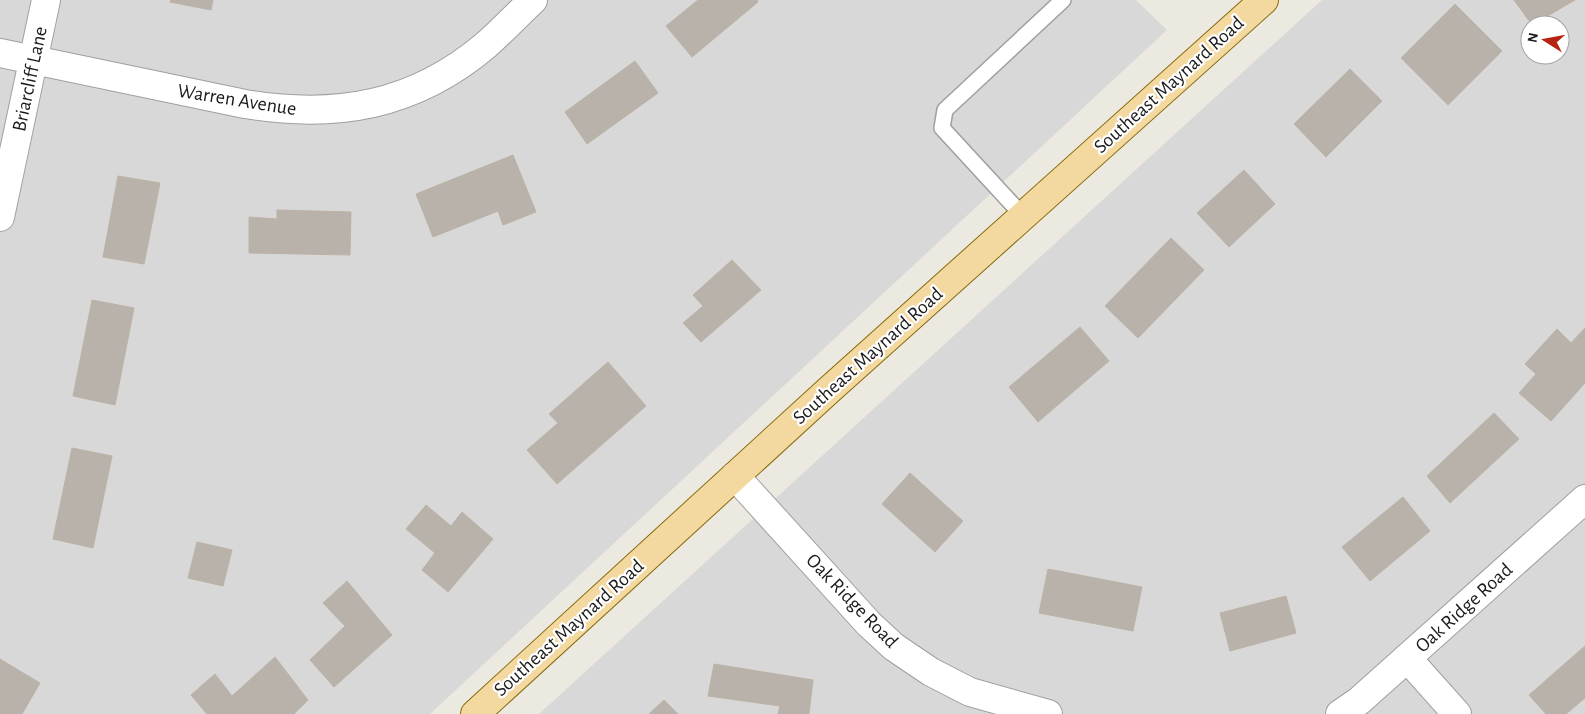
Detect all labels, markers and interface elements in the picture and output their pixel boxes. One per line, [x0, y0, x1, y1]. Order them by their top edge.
street label: Southeast Maynard Road [1090, 13, 1248, 157]
north arrow [1520, 15, 1570, 65]
street label: Briarcliff Lane [9, 25, 51, 133]
text: N [1525, 32, 1541, 44]
street label: Warren Avenue [176, 81, 298, 119]
street label: Southeast Maynard Road [789, 284, 947, 428]
street label: Oak Ridge Road [802, 550, 902, 652]
street label: Southeast Maynard Road [490, 556, 648, 700]
street label: Oak Ridge Road [1412, 560, 1516, 656]

